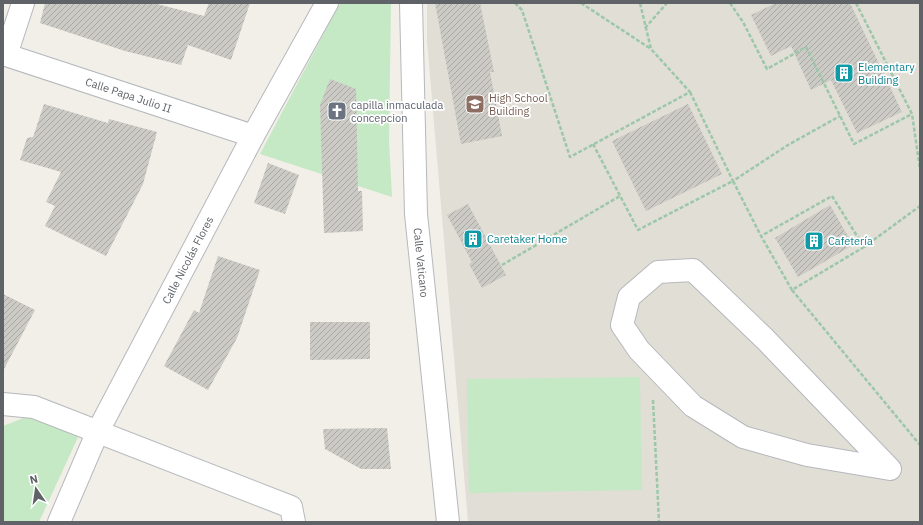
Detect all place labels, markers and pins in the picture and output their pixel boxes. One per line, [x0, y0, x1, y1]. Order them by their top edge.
place label: Elementary Building [858, 60, 915, 87]
building icon: Elementary Building [833, 62, 855, 84]
place label: High School Building [489, 91, 548, 118]
school or university icon: High School Building [464, 93, 486, 115]
place label: capilla inmaculada concepcion [351, 98, 443, 125]
church icon: capilla inmaculada concepcion [326, 100, 348, 122]
building icon: Caretaker Home [462, 228, 484, 250]
building icon: Cafetería [803, 230, 825, 252]
place label: Caretaker Home [487, 232, 567, 246]
place label: Cafetería [828, 234, 873, 248]

